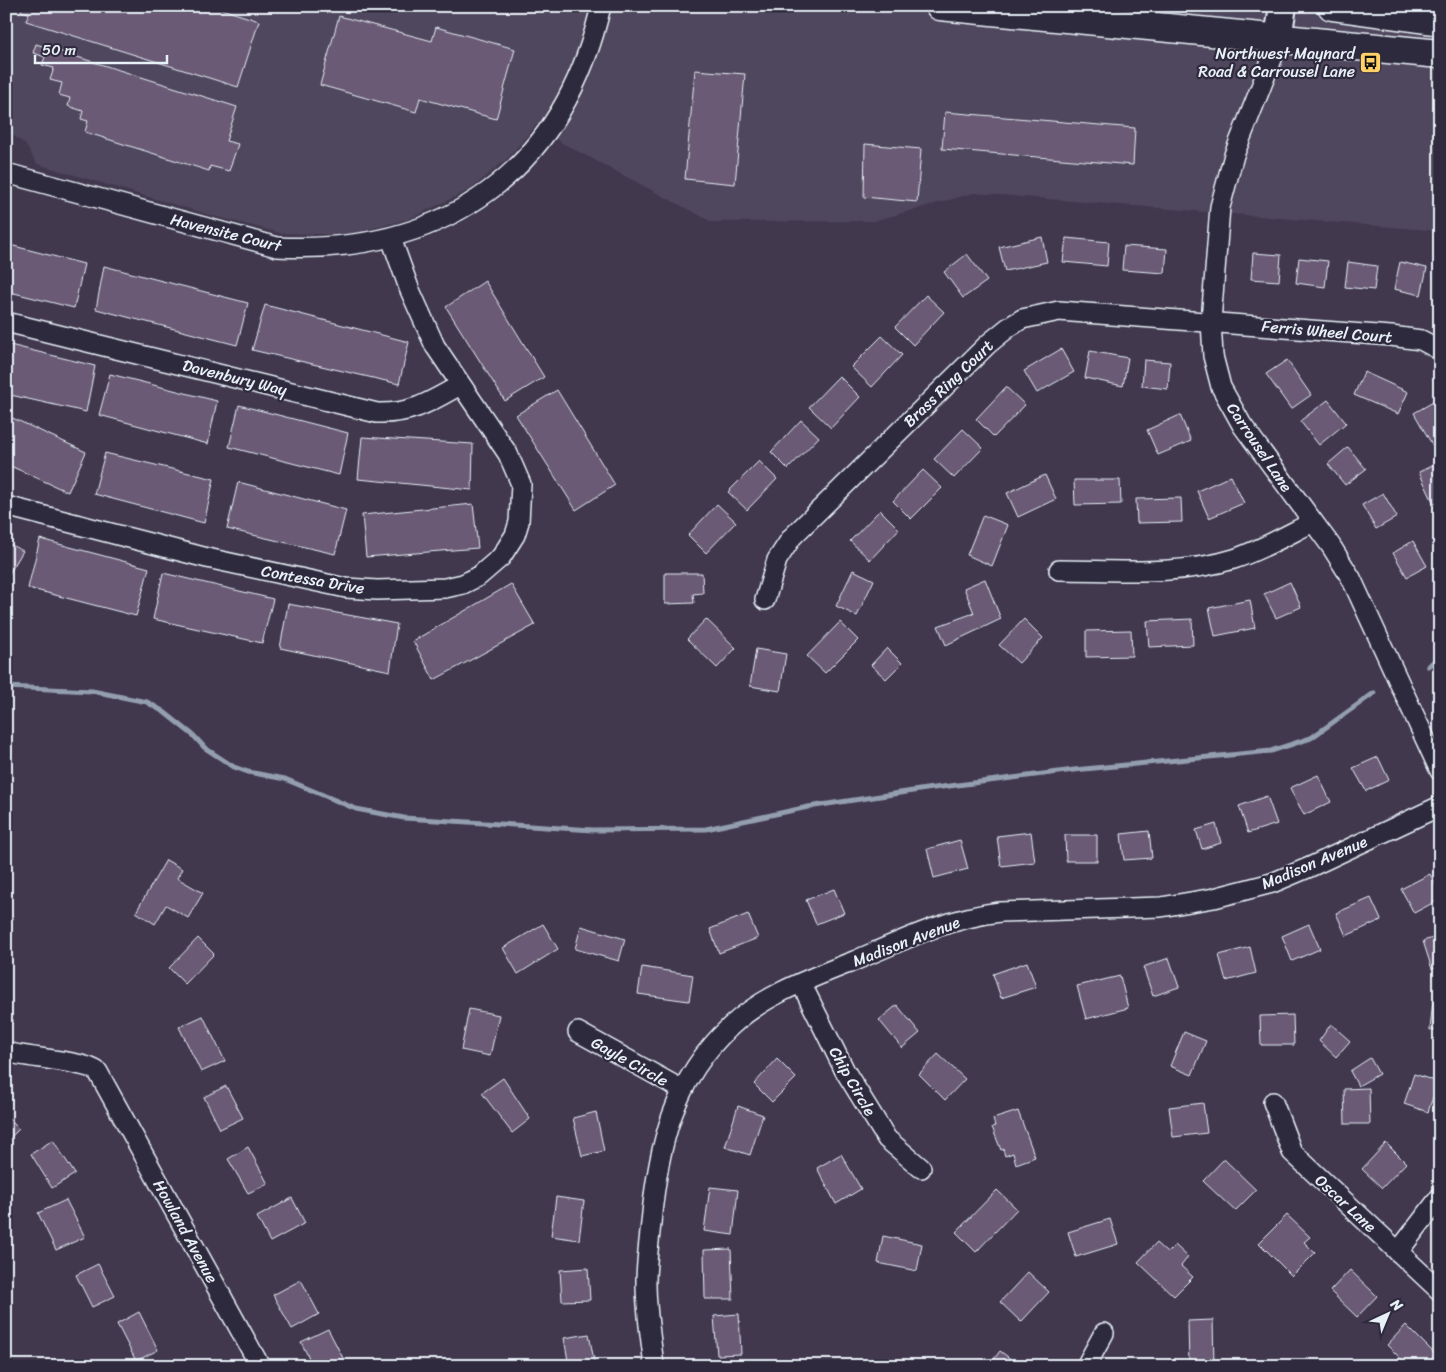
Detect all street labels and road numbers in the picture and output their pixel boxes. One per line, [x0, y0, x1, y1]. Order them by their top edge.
street label: Havensite Court [167, 205, 285, 260]
street label: Ferris Wheel Court [1261, 311, 1393, 352]
street label: Brass Ring Court [896, 332, 1001, 435]
street label: Davenbury Way [180, 351, 291, 405]
street label: Carrousel Lane [1219, 396, 1301, 498]
street label: Contessa Drive [259, 556, 367, 603]
street label: Madison Avenue [1256, 827, 1372, 898]
street label: Madison Avenue [848, 908, 964, 975]
street label: Gayle Circle [586, 1028, 674, 1095]
street label: Chip Circle [821, 1041, 884, 1122]
street label: Oscar Lane [1308, 1167, 1384, 1240]
street label: Howland Avenue [145, 1174, 226, 1289]

